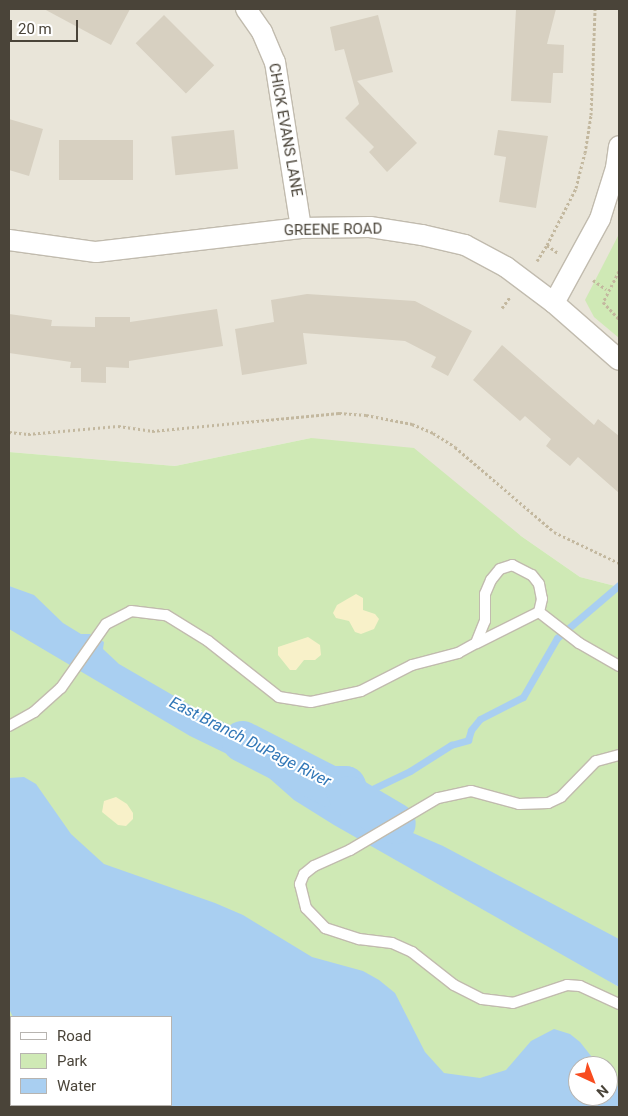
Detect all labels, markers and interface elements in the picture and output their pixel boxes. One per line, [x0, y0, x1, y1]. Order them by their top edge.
scale bar [12, 10, 80, 42]
text: 20 m [18, 20, 52, 38]
street label: CHICK EVANS LANE [264, 62, 306, 198]
street label: GREENE ROAD [284, 220, 382, 240]
water label: East Branch DuPage River [166, 693, 334, 791]
legend [10, 1016, 172, 1106]
text: Road [57, 1027, 91, 1045]
text: Park [57, 1052, 87, 1070]
north arrow [568, 1056, 618, 1106]
text: Water [57, 1077, 96, 1095]
text: N [593, 1082, 612, 1100]

